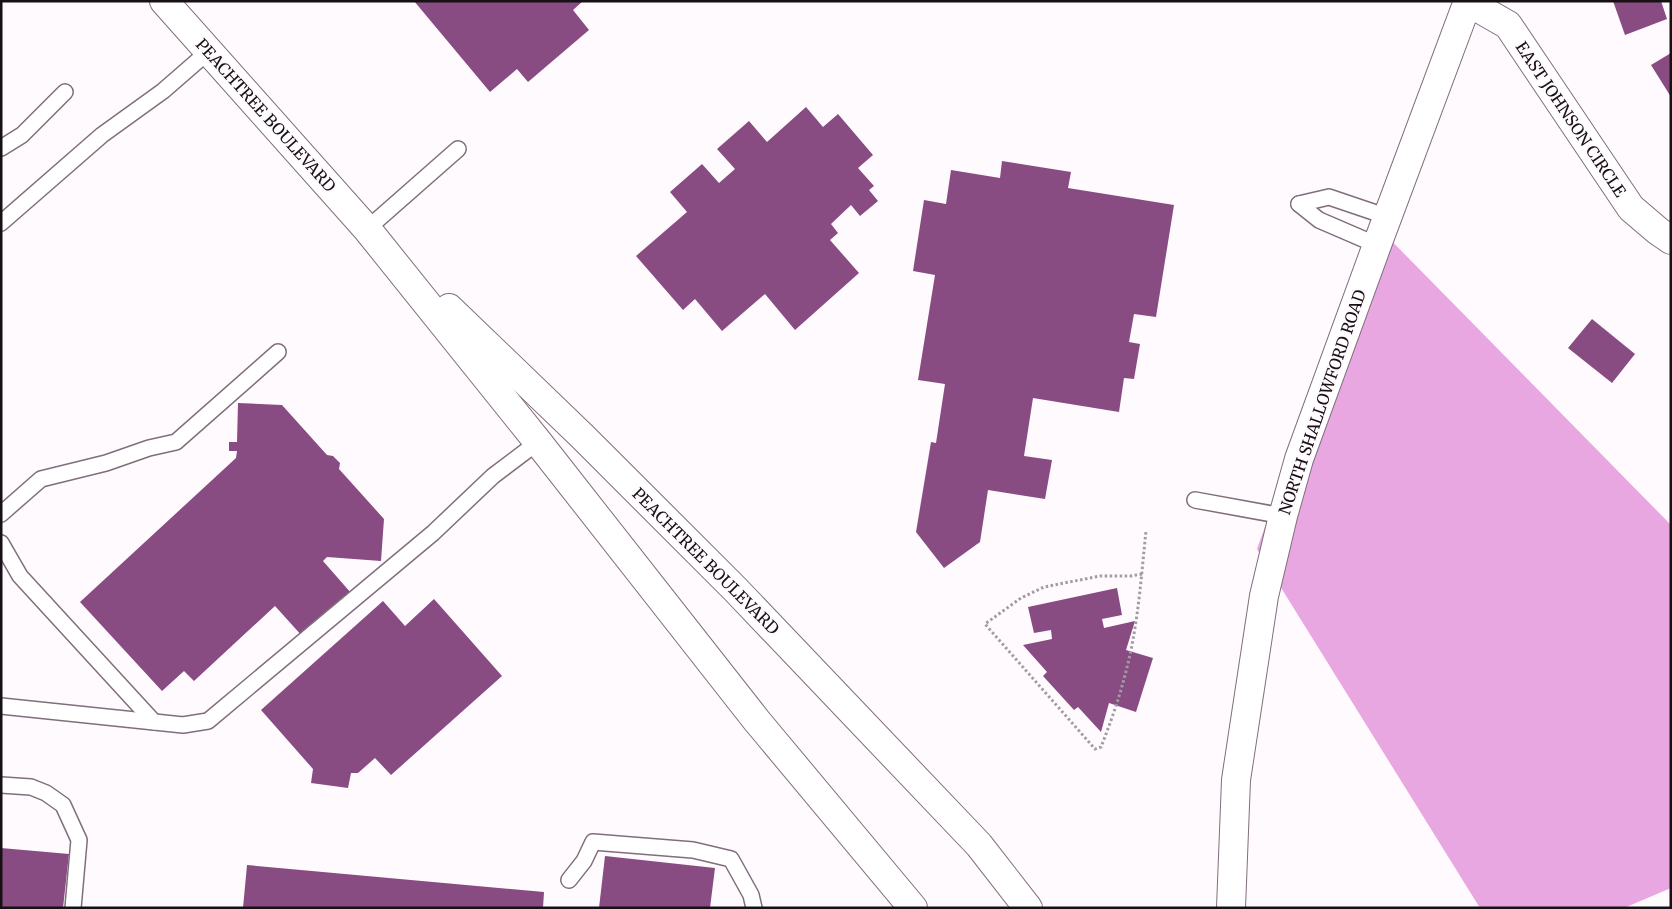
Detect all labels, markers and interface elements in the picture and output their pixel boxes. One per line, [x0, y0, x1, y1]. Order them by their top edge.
street label: PEACHTREE BOULEVARD [192, 34, 340, 196]
street label: EAST JOHNSON CIRCLE [1512, 38, 1631, 201]
street label: NORTH SHALLOWFORD ROAD [1274, 287, 1370, 517]
street label: PEACHTREE BOULEVARD [628, 483, 784, 639]

